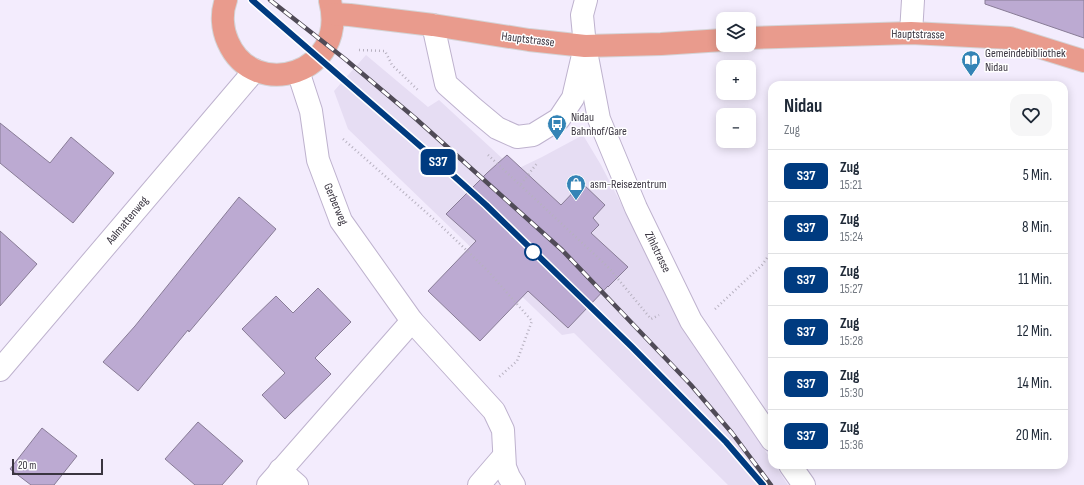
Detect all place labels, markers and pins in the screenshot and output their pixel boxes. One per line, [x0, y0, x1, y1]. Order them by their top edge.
place label: Gemeindebibliothek Nidau [985, 46, 1066, 75]
library icon: Gemeindebibliothek Nidau [960, 49, 982, 77]
place label: Nidau Bahnhof/Gare [571, 110, 627, 139]
bus stop icon: Nidau Bahnhof/Gare [546, 113, 568, 141]
shop icon: asm-Reisezentrum [565, 173, 587, 201]
place label: asm-Reisezentrum [590, 177, 667, 192]
unlabelled marker [524, 243, 542, 261]

